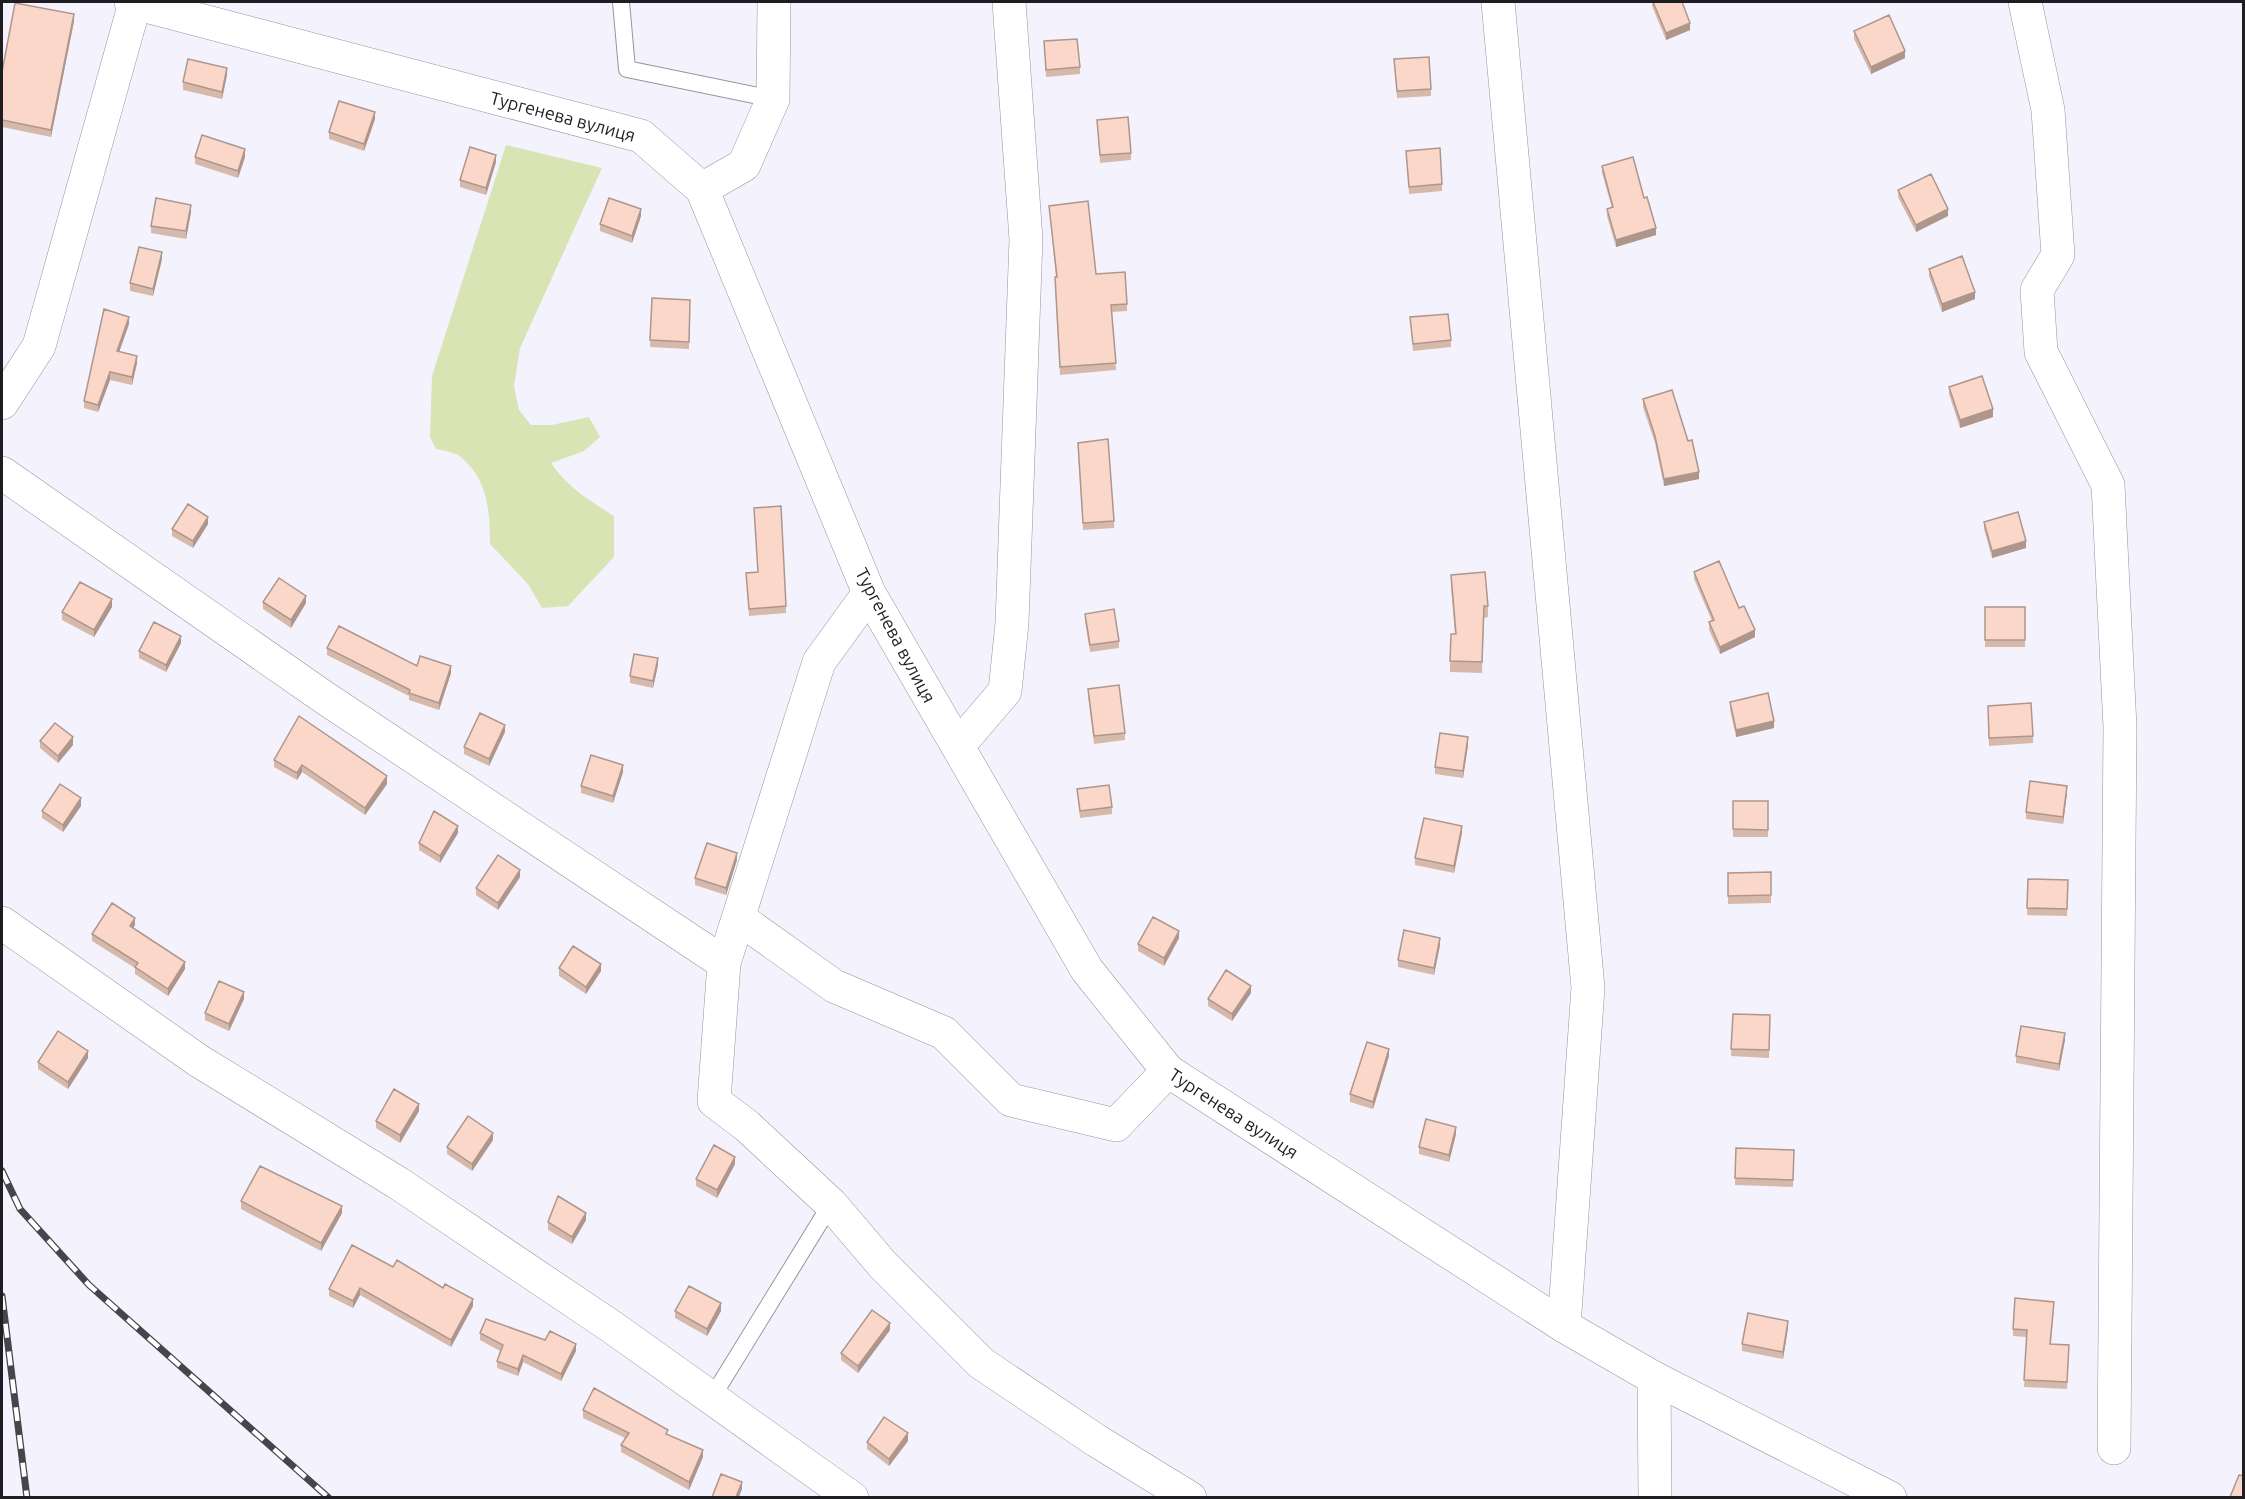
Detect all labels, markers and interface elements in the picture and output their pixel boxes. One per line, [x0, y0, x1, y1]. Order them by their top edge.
street label: Тургенева вулиця [488, 87, 638, 145]
street label: Тургенева вулиця [852, 564, 940, 706]
street label: Тургенева вулиця [1166, 1064, 1302, 1162]

